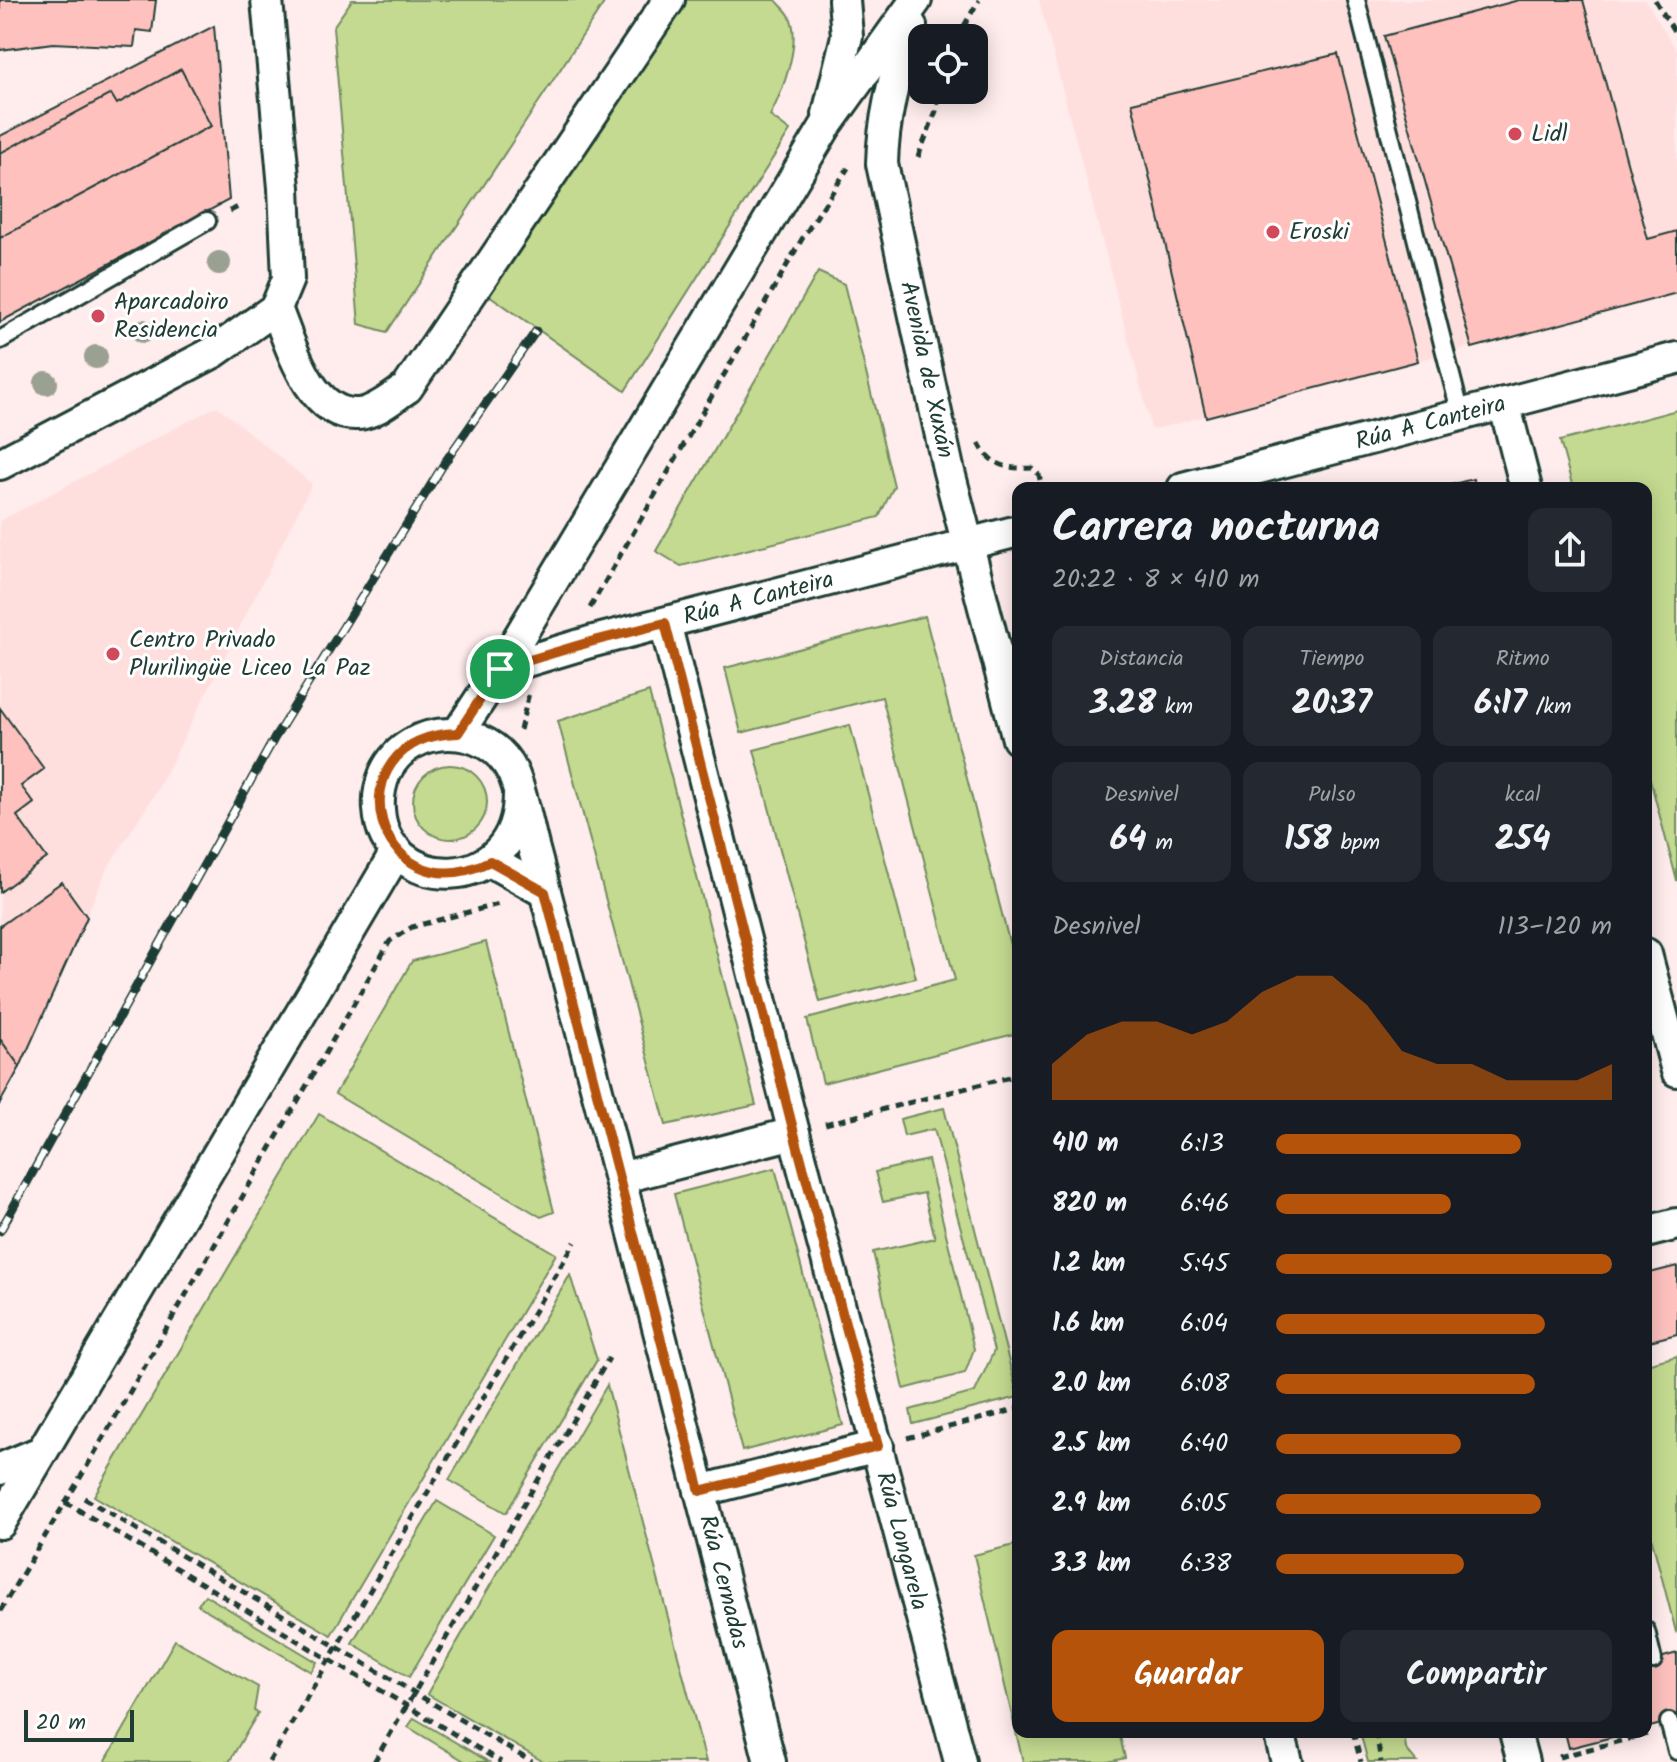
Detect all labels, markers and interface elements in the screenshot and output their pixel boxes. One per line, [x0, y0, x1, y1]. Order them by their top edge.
map controls [908, 24, 988, 104]
button: locate [908, 24, 988, 104]
place label: Lidl [1531, 115, 1568, 154]
marker: Lidl [1506, 125, 1524, 143]
place label: Eroski [1289, 213, 1350, 252]
marker: Eroski [1264, 223, 1282, 241]
street label: Avenida de Xuxán [888, 277, 965, 462]
place label: Aparcadoiro Residencia [114, 283, 229, 350]
marker: Aparcadoiro Residencia [89, 307, 107, 325]
street label: Rúa A Canteira [1351, 384, 1510, 461]
text: Carrera nocturna [1052, 494, 1380, 564]
button: share [1528, 508, 1612, 592]
text: 20:22 · 8 × 410 m [1052, 559, 1260, 601]
street label: Rúa A Canteira [679, 560, 838, 637]
place label: Centro Privado Plurilingüe Liceo La Paz [129, 621, 370, 688]
pin [466, 635, 534, 703]
text: Distancia [1099, 642, 1184, 677]
text: Tiempo [1300, 642, 1364, 677]
text: Ritmo [1496, 642, 1550, 677]
marker: Centro Privado Plurilingüe Liceo La Paz [104, 645, 122, 663]
icon: arrive [478, 647, 522, 691]
text: 3.28 [1090, 677, 1156, 731]
text: 20:37 [1292, 677, 1372, 731]
text: 6:17 [1474, 677, 1527, 731]
text: km [1156, 690, 1193, 725]
text: /km [1527, 690, 1571, 725]
text: Desnivel [1104, 778, 1179, 813]
text: Pulso [1308, 778, 1356, 813]
text: kcal [1505, 778, 1541, 813]
text: 64 [1110, 813, 1147, 867]
text: 158 [1284, 813, 1332, 867]
text: 254 [1495, 813, 1550, 867]
text: m [1147, 826, 1173, 861]
text: bpm [1332, 826, 1380, 861]
text: Desnivel [1052, 906, 1141, 948]
text: 113–120 m [1498, 906, 1612, 948]
text: 410 m [1052, 1123, 1119, 1165]
text: 6:13 [1180, 1123, 1224, 1165]
text: 820 m [1052, 1183, 1127, 1225]
text: 6:46 [1180, 1183, 1230, 1225]
text: 1.2 km [1052, 1243, 1125, 1285]
text: 5:45 [1180, 1243, 1229, 1285]
text: 1.6 km [1052, 1303, 1124, 1345]
text: 6:04 [1180, 1303, 1228, 1345]
text: 2.0 km [1052, 1363, 1131, 1405]
text: 6:08 [1180, 1363, 1230, 1405]
text: 2.5 km [1052, 1423, 1131, 1465]
text: 6:40 [1180, 1423, 1228, 1465]
street label: Rúa Longarela [865, 1467, 939, 1614]
text: 2.9 km [1052, 1483, 1131, 1525]
text: 6:05 [1180, 1483, 1228, 1525]
street label: Rúa Cernadas [688, 1511, 760, 1653]
text: 3.3 km [1052, 1543, 1131, 1585]
text: 6:38 [1180, 1543, 1231, 1585]
button: Guardar [1052, 1630, 1324, 1722]
button: Compartir [1340, 1630, 1612, 1722]
scale bar [24, 1706, 134, 1742]
text: 20 m [36, 1706, 86, 1741]

